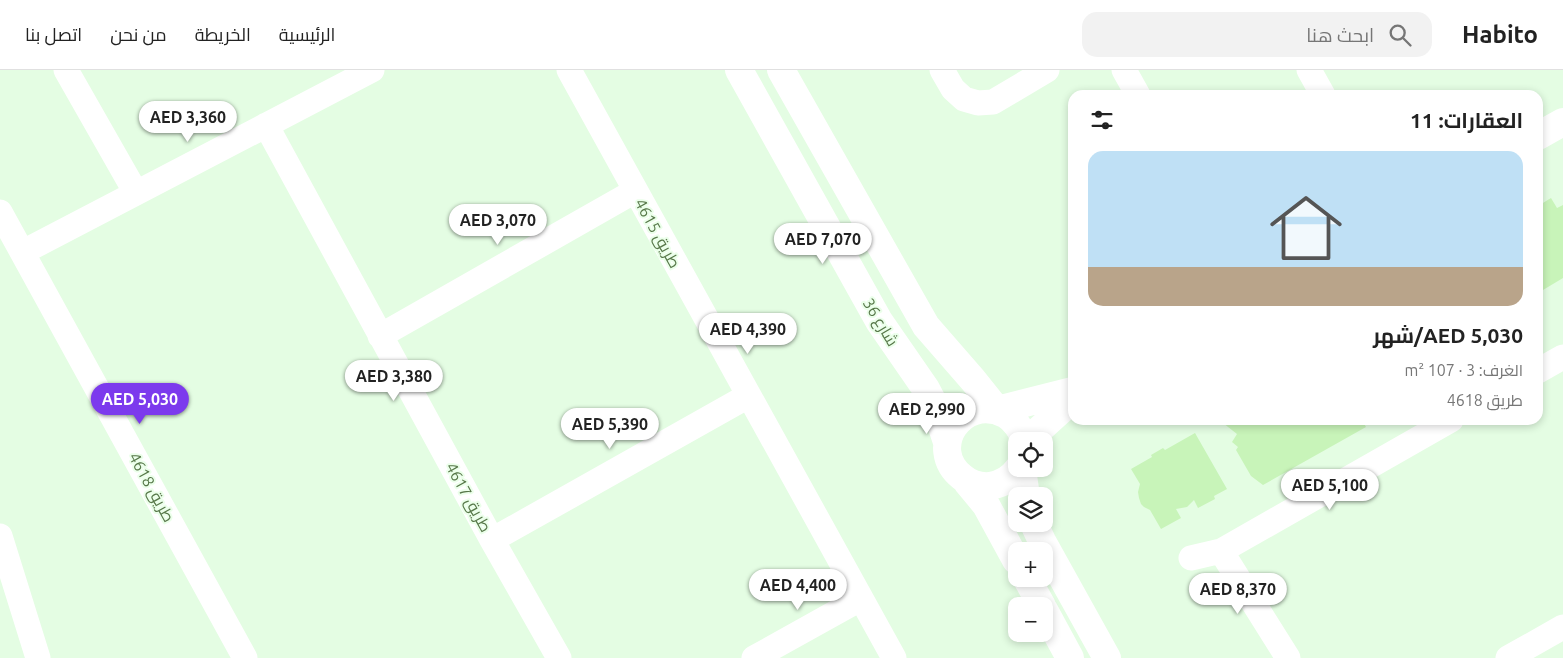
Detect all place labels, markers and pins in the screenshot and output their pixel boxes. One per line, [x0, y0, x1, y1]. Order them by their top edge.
pin: AED 3,360 [131, 100, 245, 143]
pin: AED 3,070 [441, 204, 555, 246]
pin: AED 7,070 [766, 222, 880, 265]
pin: AED 4,390 [691, 312, 805, 355]
pin: AED 3,380 [337, 360, 451, 402]
pin: AED 5,030 [83, 382, 197, 425]
pin: AED 2,990 [870, 392, 984, 435]
pin: AED 5,390 [553, 408, 667, 450]
pin: AED 5,100 [1273, 468, 1387, 511]
pin: AED 4,400 [741, 568, 855, 611]
pin: AED 8,370 [1181, 572, 1295, 615]

